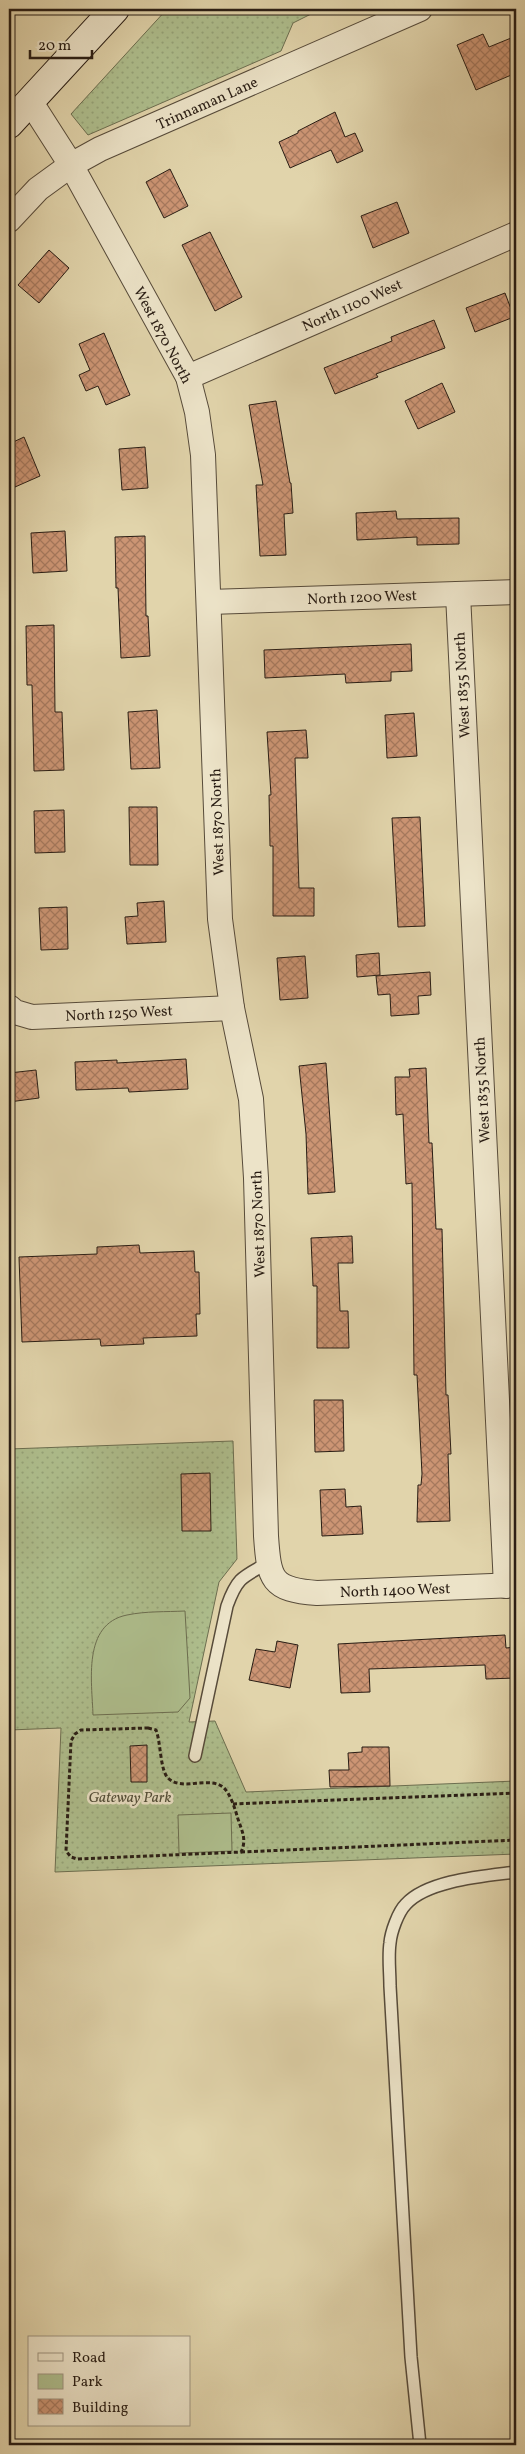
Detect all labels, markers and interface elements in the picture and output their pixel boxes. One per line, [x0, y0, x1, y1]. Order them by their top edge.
scale bar [30, 28, 92, 60]
text: 20 m [38, 36, 71, 57]
street label: Trinnaman Lane [154, 73, 262, 136]
street label: North 1100 West [299, 275, 406, 338]
street label: West 1870 North [127, 283, 196, 388]
street label: North 1200 West [307, 586, 417, 611]
street label: West 1835 North [450, 631, 477, 739]
street label: West 1870 North [206, 768, 231, 876]
street label: North 1250 West [65, 1001, 173, 1028]
street label: West 1835 North [470, 1036, 497, 1144]
street label: West 1870 North [247, 1170, 272, 1278]
street label: North 1400 West [339, 1579, 451, 1604]
park label: Gateway Park [89, 1788, 171, 1809]
legend [28, 2336, 190, 2426]
text: Road [72, 2348, 106, 2369]
text: Park [72, 2372, 103, 2393]
text: Building [72, 2398, 129, 2419]

